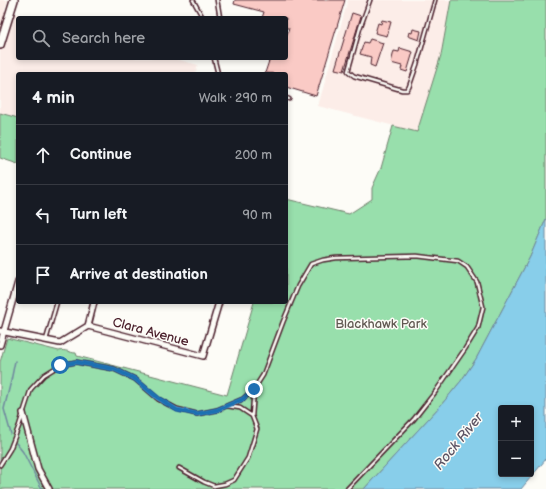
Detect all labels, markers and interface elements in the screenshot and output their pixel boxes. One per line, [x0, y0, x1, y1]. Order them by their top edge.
search box [16, 16, 288, 60]
icon: search [30, 27, 52, 49]
text: Search here [62, 29, 145, 48]
text: 4 min [32, 88, 75, 108]
text: Walk · 290 m [199, 90, 272, 106]
icon: ahead [32, 144, 54, 166]
text: Continue [70, 145, 132, 164]
text: 200 m [235, 147, 272, 163]
icon: left [32, 204, 54, 226]
text: Turn left [70, 205, 127, 224]
text: 90 m [243, 207, 272, 223]
icon: arrive [32, 264, 54, 286]
text: Arrive at destination [70, 265, 208, 284]
street label: Clara Avenue [111, 314, 191, 350]
park label: Blackhawk Park [335, 316, 427, 332]
route start [51, 356, 69, 374]
route end [245, 380, 263, 398]
map controls [498, 405, 534, 477]
button: + [498, 405, 534, 441]
water label: Rock River [430, 409, 487, 473]
button: − [498, 441, 534, 477]

